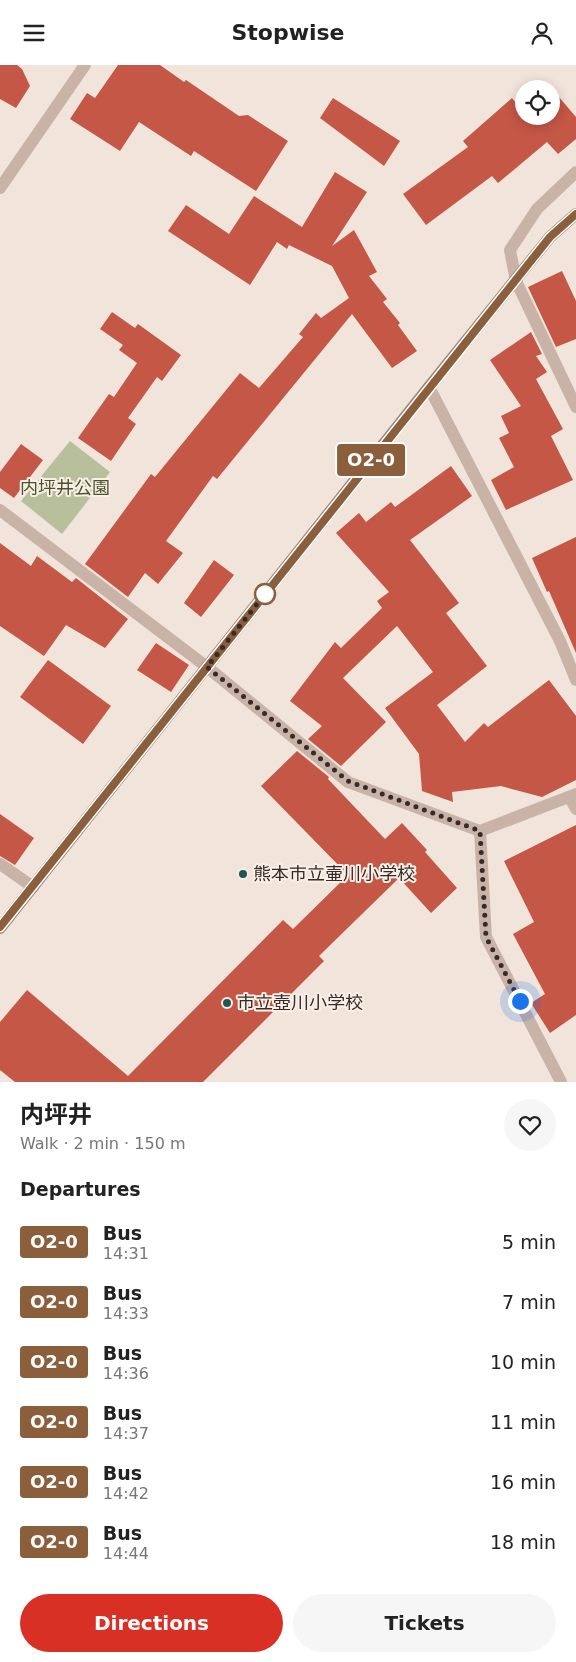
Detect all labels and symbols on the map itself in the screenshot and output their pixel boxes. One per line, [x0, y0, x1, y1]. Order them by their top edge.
line badge: O2-0 [336, 444, 406, 476]
park label: 内坪井公園 [20, 477, 110, 498]
unlabelled marker [254, 583, 276, 605]
place label: 熊本市立壷川小学校 [253, 863, 415, 884]
marker: 熊本市立壷川小学校 [237, 868, 249, 880]
your location [508, 989, 533, 1014]
place label: 市立壺川小学校 [237, 992, 363, 1013]
marker: 市立壺川小学校 [221, 997, 233, 1009]

